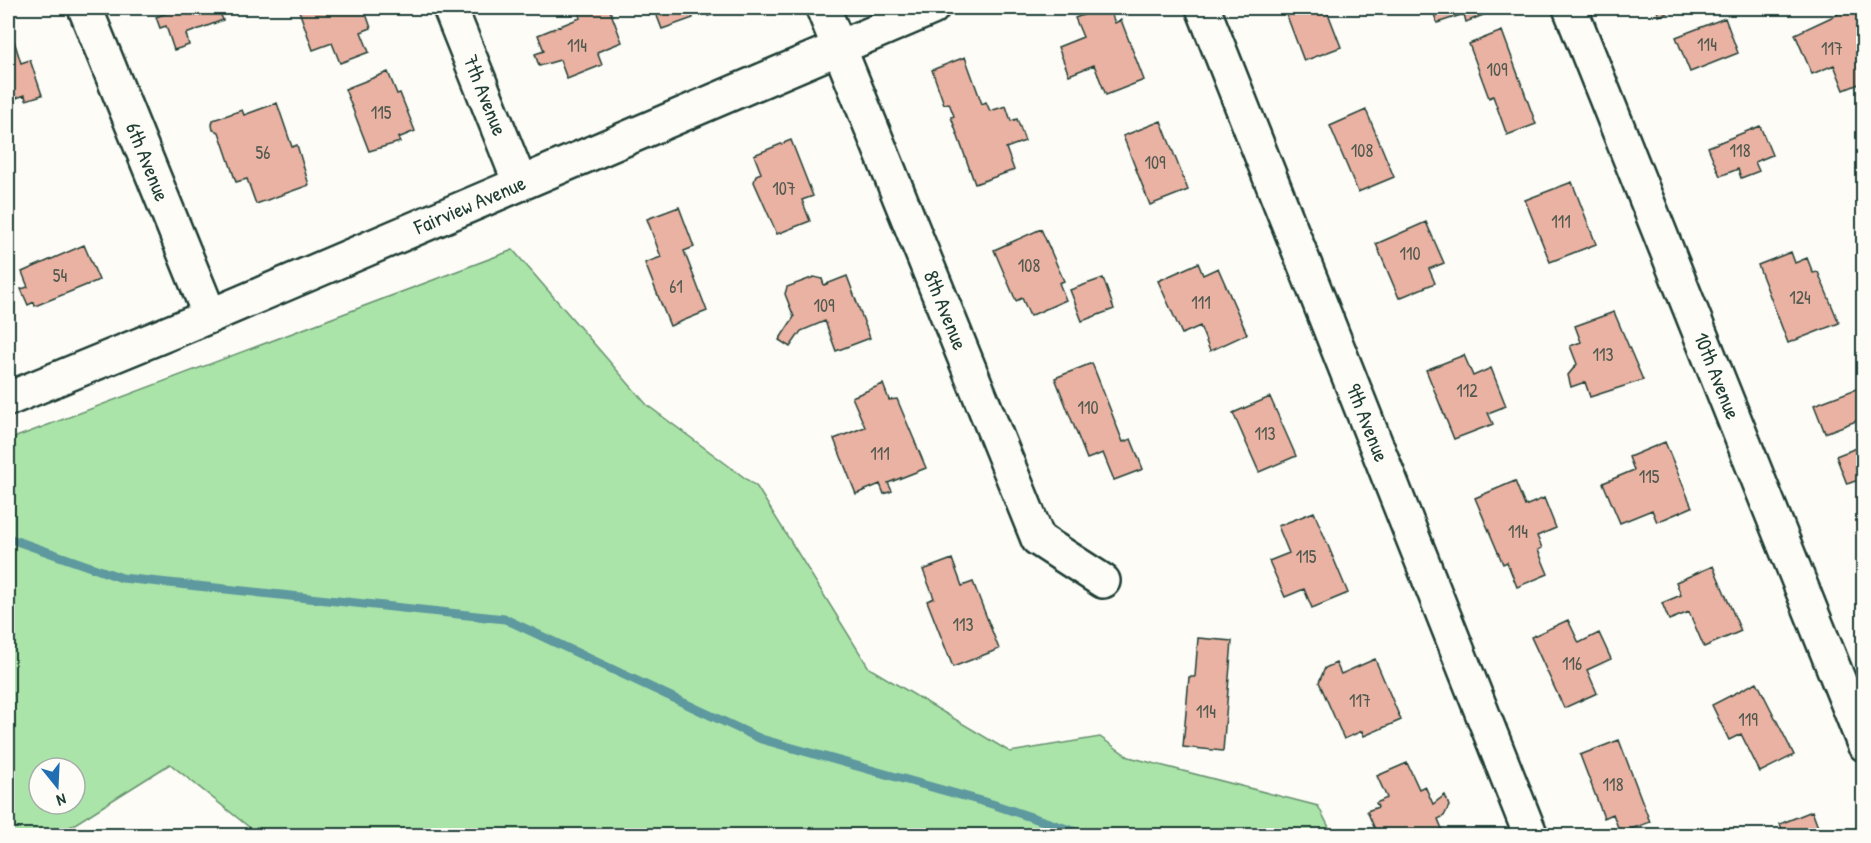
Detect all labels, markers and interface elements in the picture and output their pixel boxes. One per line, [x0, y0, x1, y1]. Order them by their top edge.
house number: 114 [1697, 32, 1717, 57]
house number: 114 [567, 33, 587, 58]
house number: 117 [1821, 36, 1843, 61]
street label: 7th Avenue [456, 50, 515, 140]
house number: 109 [1486, 57, 1508, 82]
house number: 115 [371, 100, 392, 125]
street label: 6th Avenue [119, 118, 177, 205]
house number: 108 [1351, 138, 1373, 163]
house number: 118 [1730, 138, 1751, 163]
house number: 56 [256, 140, 270, 165]
house number: 109 [1144, 150, 1166, 175]
street label: Fairview Avenue [409, 168, 530, 242]
house number: 107 [772, 176, 796, 201]
house number: 111 [1551, 209, 1571, 234]
house number: 110 [1399, 241, 1421, 266]
house number: 108 [1018, 253, 1040, 278]
house number: 54 [53, 263, 67, 288]
street label: 8th Avenue [917, 266, 975, 354]
house number: 61 [669, 274, 683, 299]
house number: 124 [1789, 285, 1811, 310]
house number: 111 [1191, 290, 1211, 315]
house number: 109 [813, 293, 835, 318]
street label: 10th Avenue [1687, 328, 1748, 423]
house number: 113 [1592, 342, 1614, 367]
house number: 112 [1456, 378, 1478, 403]
street label: 9th Avenue [1339, 379, 1396, 466]
house number: 110 [1077, 395, 1099, 420]
house number: 113 [1254, 421, 1276, 446]
house number: 111 [870, 441, 890, 466]
house number: 115 [1639, 464, 1660, 489]
house number: 114 [1508, 519, 1528, 544]
house number: 115 [1296, 544, 1317, 569]
house number: 113 [952, 612, 974, 637]
house number: 116 [1562, 651, 1582, 676]
house number: 117 [1349, 688, 1371, 713]
house number: 114 [1196, 699, 1216, 724]
house number: 119 [1738, 707, 1758, 732]
north arrow [27, 756, 87, 816]
house number: 118 [1603, 772, 1624, 797]
text: N [54, 788, 69, 812]

